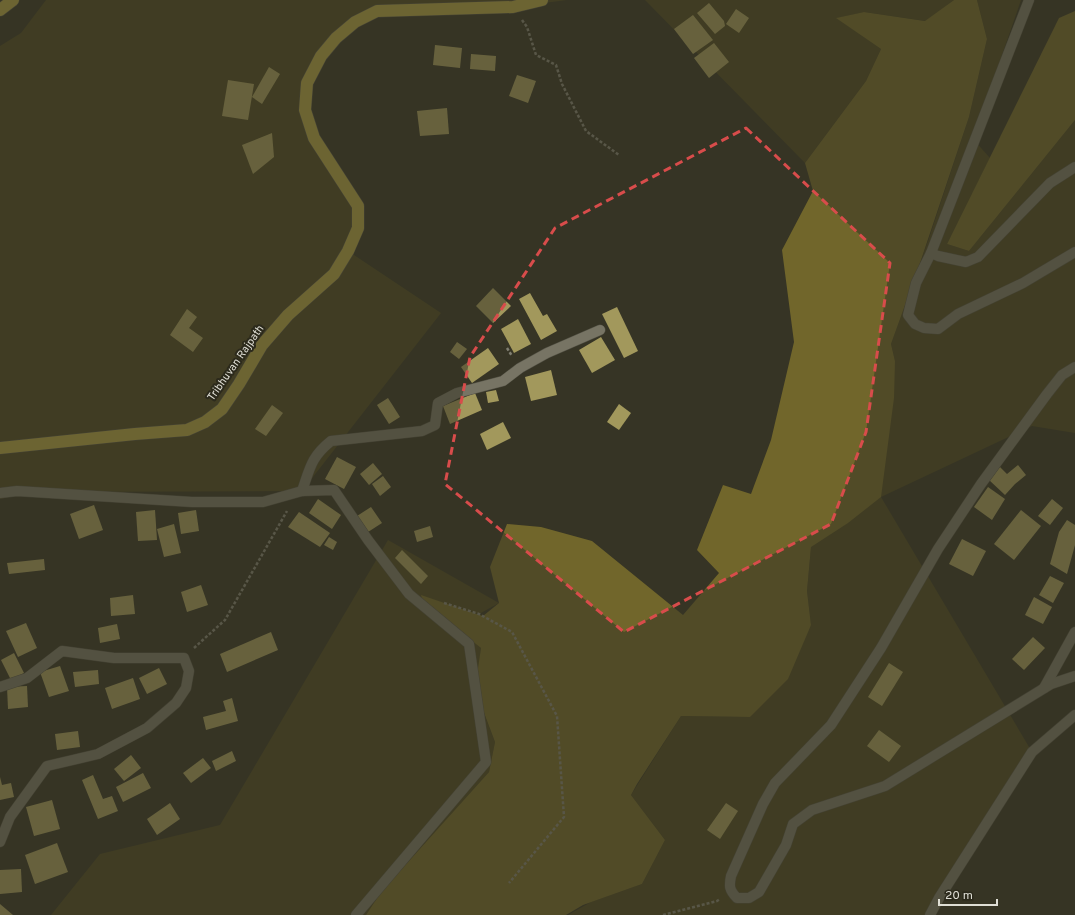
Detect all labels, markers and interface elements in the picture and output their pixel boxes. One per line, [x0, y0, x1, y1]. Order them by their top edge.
street label: Tribhuvan Rajpath [205, 322, 267, 404]
scale bar [939, 881, 997, 907]
text: 20 m [945, 888, 973, 904]

